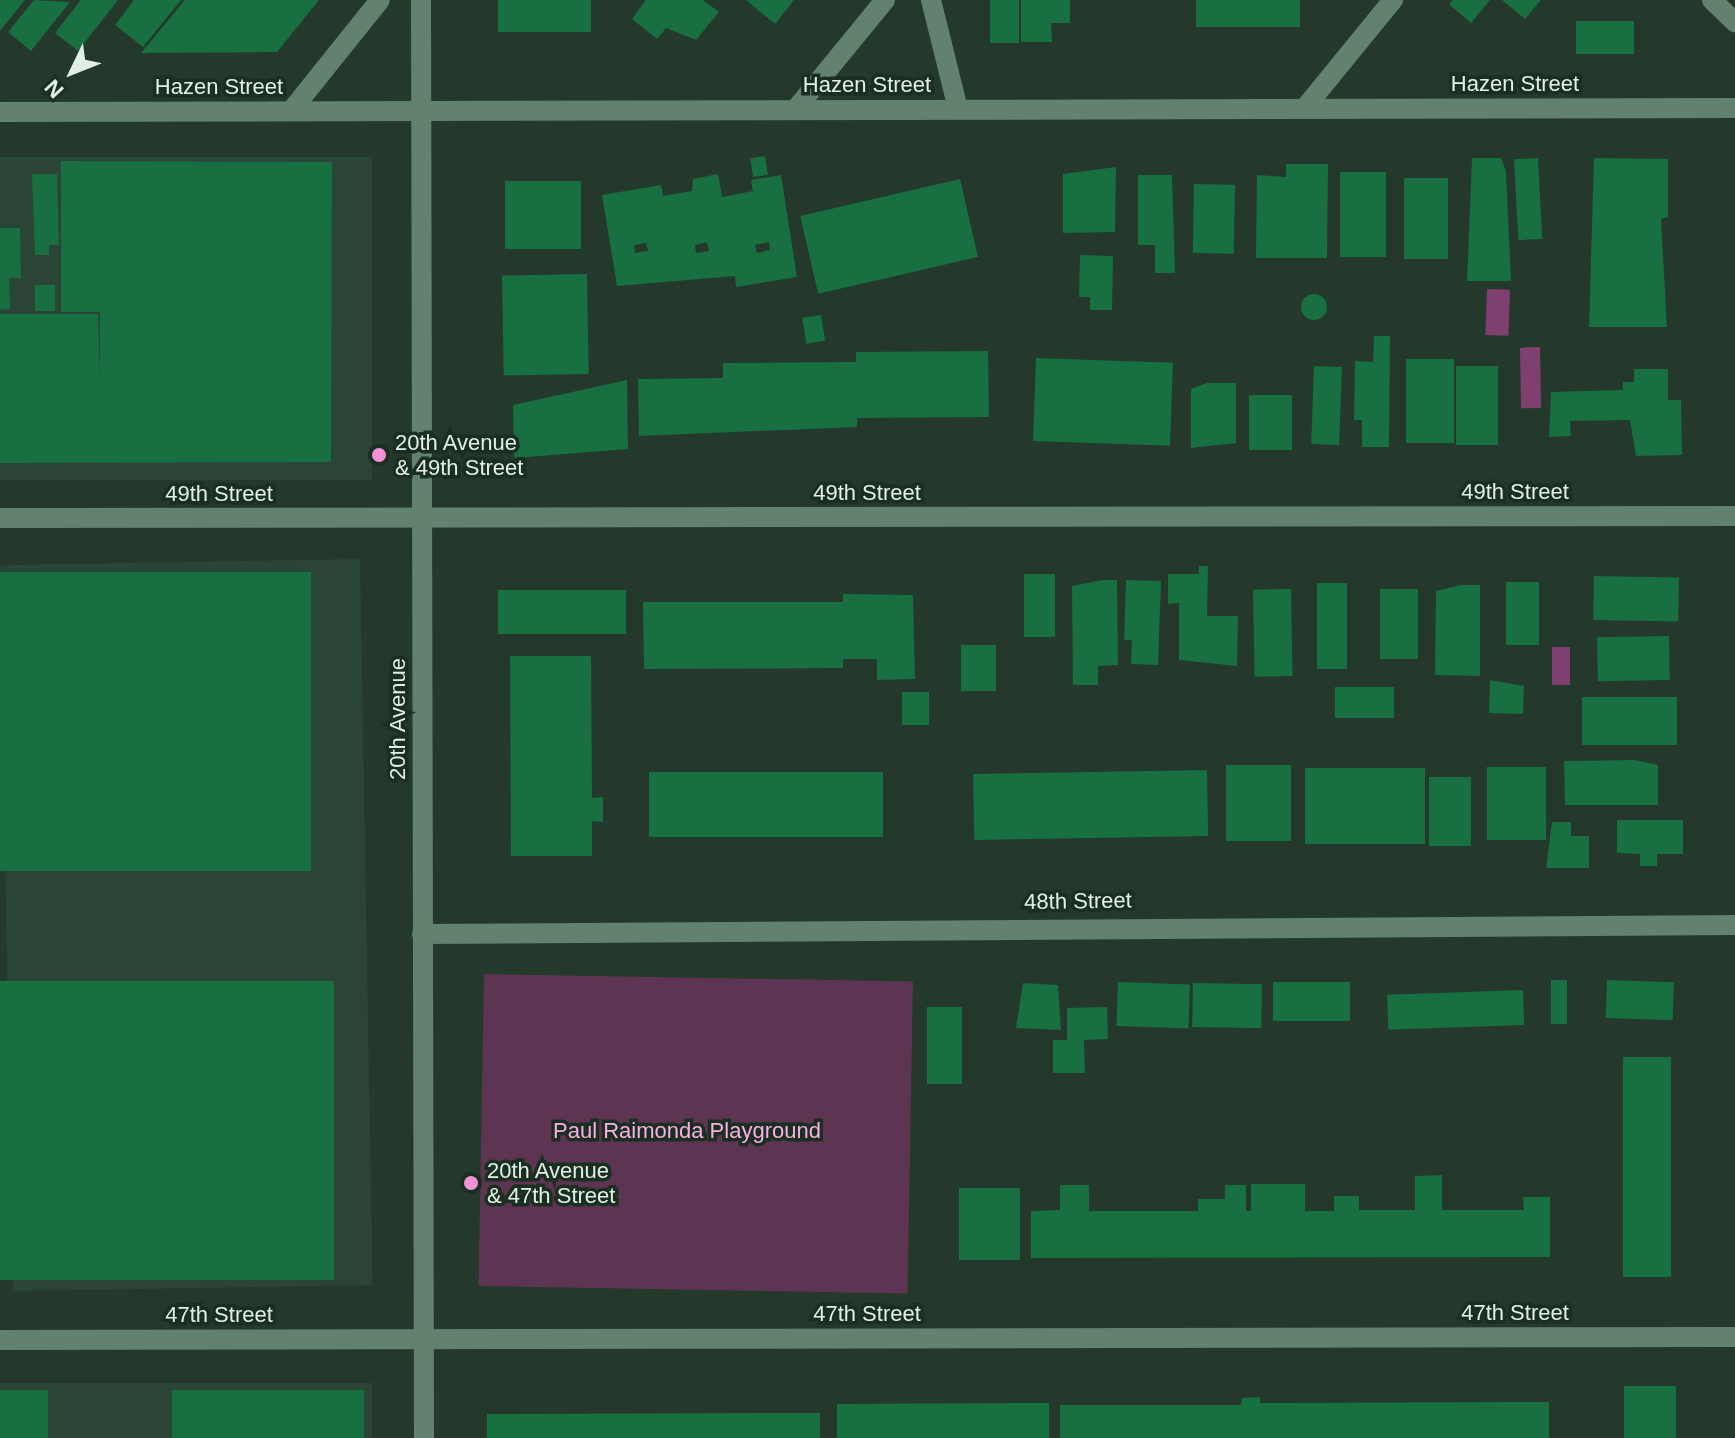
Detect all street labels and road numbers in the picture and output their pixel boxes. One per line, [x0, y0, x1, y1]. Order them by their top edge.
street label: Hazen Street [1451, 71, 1579, 97]
street label: Hazen Street [803, 72, 931, 98]
street label: Hazen Street [155, 74, 283, 100]
street label: 49th Street [1461, 479, 1569, 505]
street label: 49th Street [813, 480, 921, 506]
street label: 49th Street [165, 481, 273, 507]
street label: 20th Avenue [385, 657, 411, 781]
street label: 48th Street [1024, 887, 1132, 915]
street label: 47th Street [1461, 1300, 1569, 1326]
street label: 47th Street [813, 1301, 921, 1327]
street label: 47th Street [165, 1302, 273, 1328]

